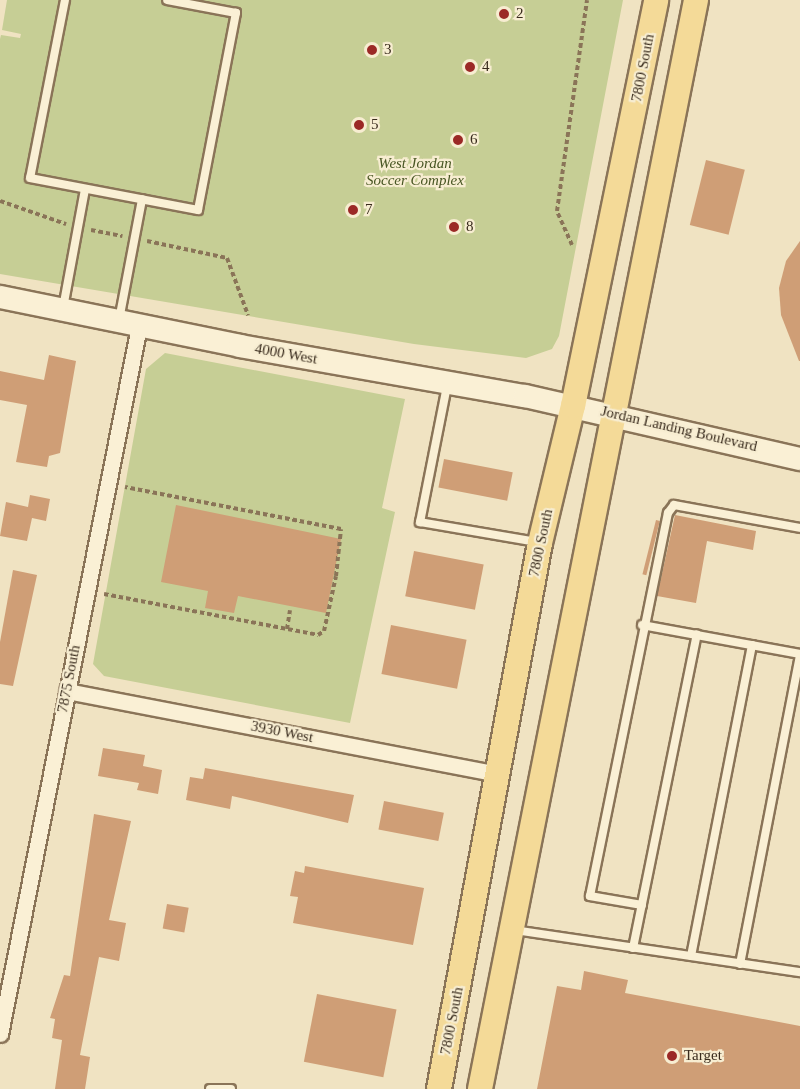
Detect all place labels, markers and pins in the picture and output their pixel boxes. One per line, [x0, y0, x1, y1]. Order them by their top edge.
place label: 2 [516, 5, 524, 23]
marker: 2 [497, 7, 511, 21]
place label: 3 [384, 41, 392, 59]
marker: 3 [365, 43, 379, 57]
place label: 4 [482, 58, 490, 76]
marker: 4 [463, 60, 477, 74]
place label: 5 [371, 116, 378, 134]
marker: 5 [352, 118, 366, 132]
place label: 6 [470, 131, 478, 149]
marker: 6 [451, 133, 465, 147]
place label: 7 [365, 201, 372, 219]
marker: 7 [346, 203, 360, 217]
place label: 8 [466, 218, 474, 236]
marker: 8 [447, 220, 461, 234]
place label: Target [684, 1047, 722, 1065]
marker: Target [665, 1049, 679, 1063]

